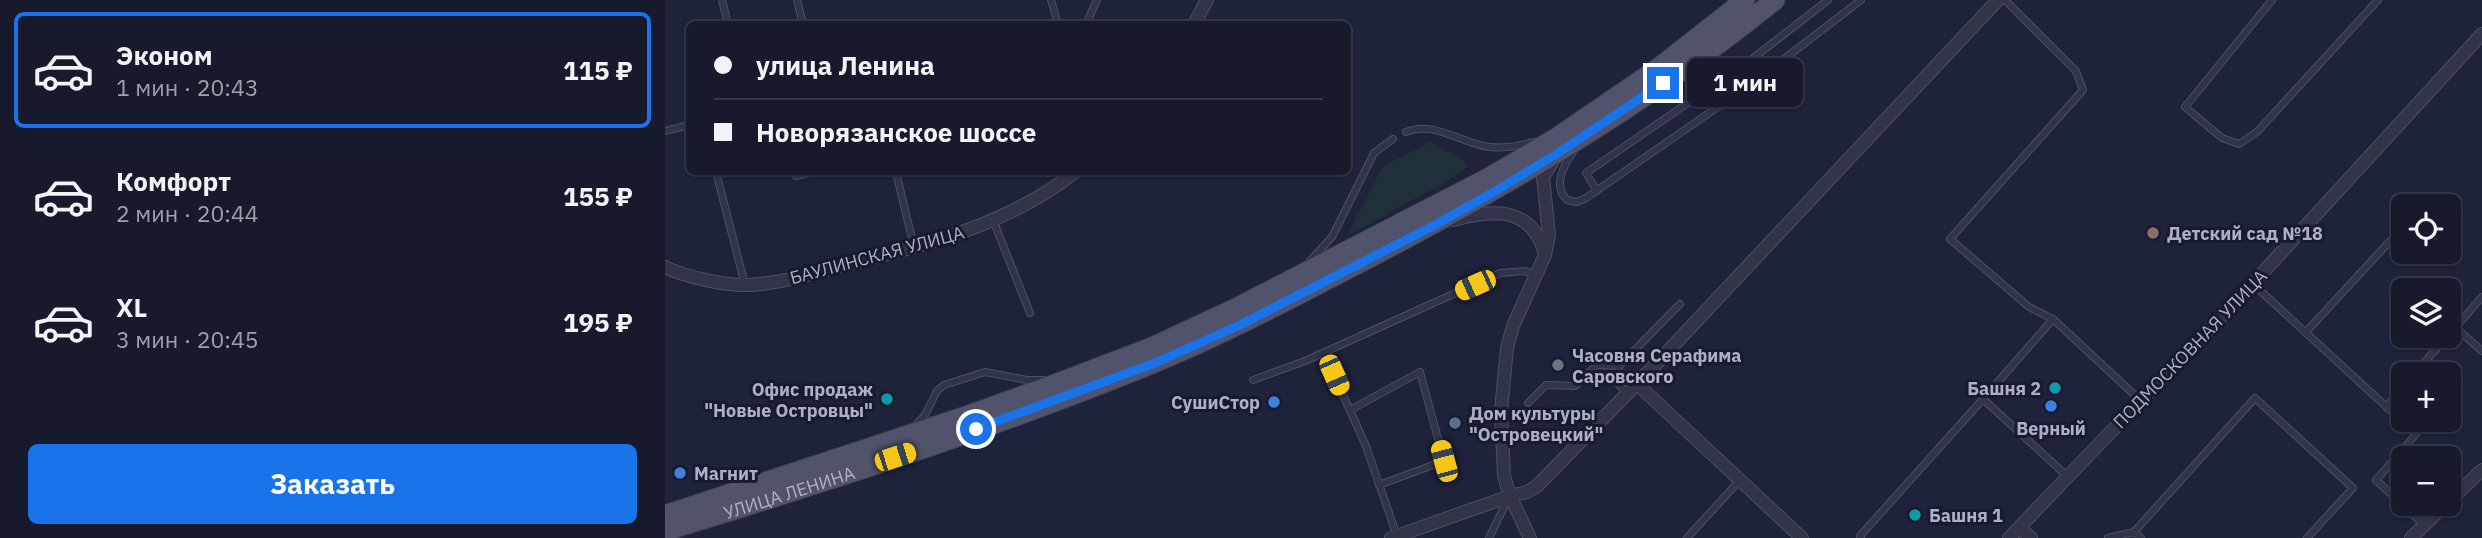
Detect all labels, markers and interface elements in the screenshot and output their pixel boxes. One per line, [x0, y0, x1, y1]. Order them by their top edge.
text: Эконом [116, 38, 213, 72]
icon: car [32, 39, 95, 102]
text: улица Ленина [756, 48, 935, 82]
text: 115 ₽ [563, 53, 633, 87]
callout: 1 мин [1688, 58, 1803, 108]
route end [1647, 67, 1679, 99]
text: 1 мин [1713, 67, 1777, 97]
text: 1 мин · 20:43 [116, 72, 259, 102]
text: Новорязанское шоссе [756, 115, 1036, 149]
text: Комфорт [116, 164, 231, 198]
icon: car [32, 165, 95, 228]
text: 155 ₽ [563, 179, 633, 213]
map controls [2391, 194, 2461, 516]
button: locate [2391, 194, 2461, 264]
text: 2 мин · 20:44 [116, 198, 259, 228]
street label: БАУЛИНСКАЯ УЛИЦА [787, 221, 967, 289]
place label: Детский сад №18 [2167, 222, 2323, 245]
marker: Детский сад №18 [2145, 225, 2161, 241]
street label: ПОДМОСКОВНАЯ УЛИЦА [2108, 264, 2272, 433]
car [1452, 267, 1499, 303]
button: layers [2391, 278, 2461, 348]
text: XL [116, 290, 147, 324]
icon: car [32, 291, 95, 354]
text: 195 ₽ [563, 305, 633, 339]
text: 3 мин · 20:45 [116, 324, 259, 354]
place label: Часовня Серафима Саровского [1572, 344, 1742, 388]
car [1316, 352, 1353, 398]
marker: Часовня Серафима Саровского [1550, 357, 1566, 373]
button: + [2391, 362, 2461, 432]
place label: Башня 2 [1967, 377, 2041, 400]
place label: Офис продаж "Новые Островцы" [704, 378, 873, 422]
marker: Башня 2 [2047, 380, 2063, 396]
marker: Офис продаж "Новые Островцы" [879, 391, 895, 407]
place label: СушиСтор [1171, 391, 1260, 414]
marker: СушиСтор [1266, 394, 1282, 410]
marker: Верный [2043, 398, 2059, 414]
place label: Дом культуры "Островецкий" [1469, 402, 1603, 446]
route start [960, 413, 992, 445]
marker: Дом культуры "Островецкий" [1447, 415, 1463, 431]
place label: Верный [2016, 417, 2086, 440]
car [1429, 438, 1460, 484]
car [872, 441, 919, 473]
button: Заказать [28, 444, 637, 524]
button: − [2391, 446, 2461, 516]
street label: УЛИЦА ЛЕНИНА [721, 461, 858, 524]
place label: Магнит [694, 462, 758, 485]
marker: Магнит [672, 465, 688, 481]
place label: Башня 1 [1929, 504, 2003, 527]
marker: Башня 1 [1907, 507, 1923, 523]

